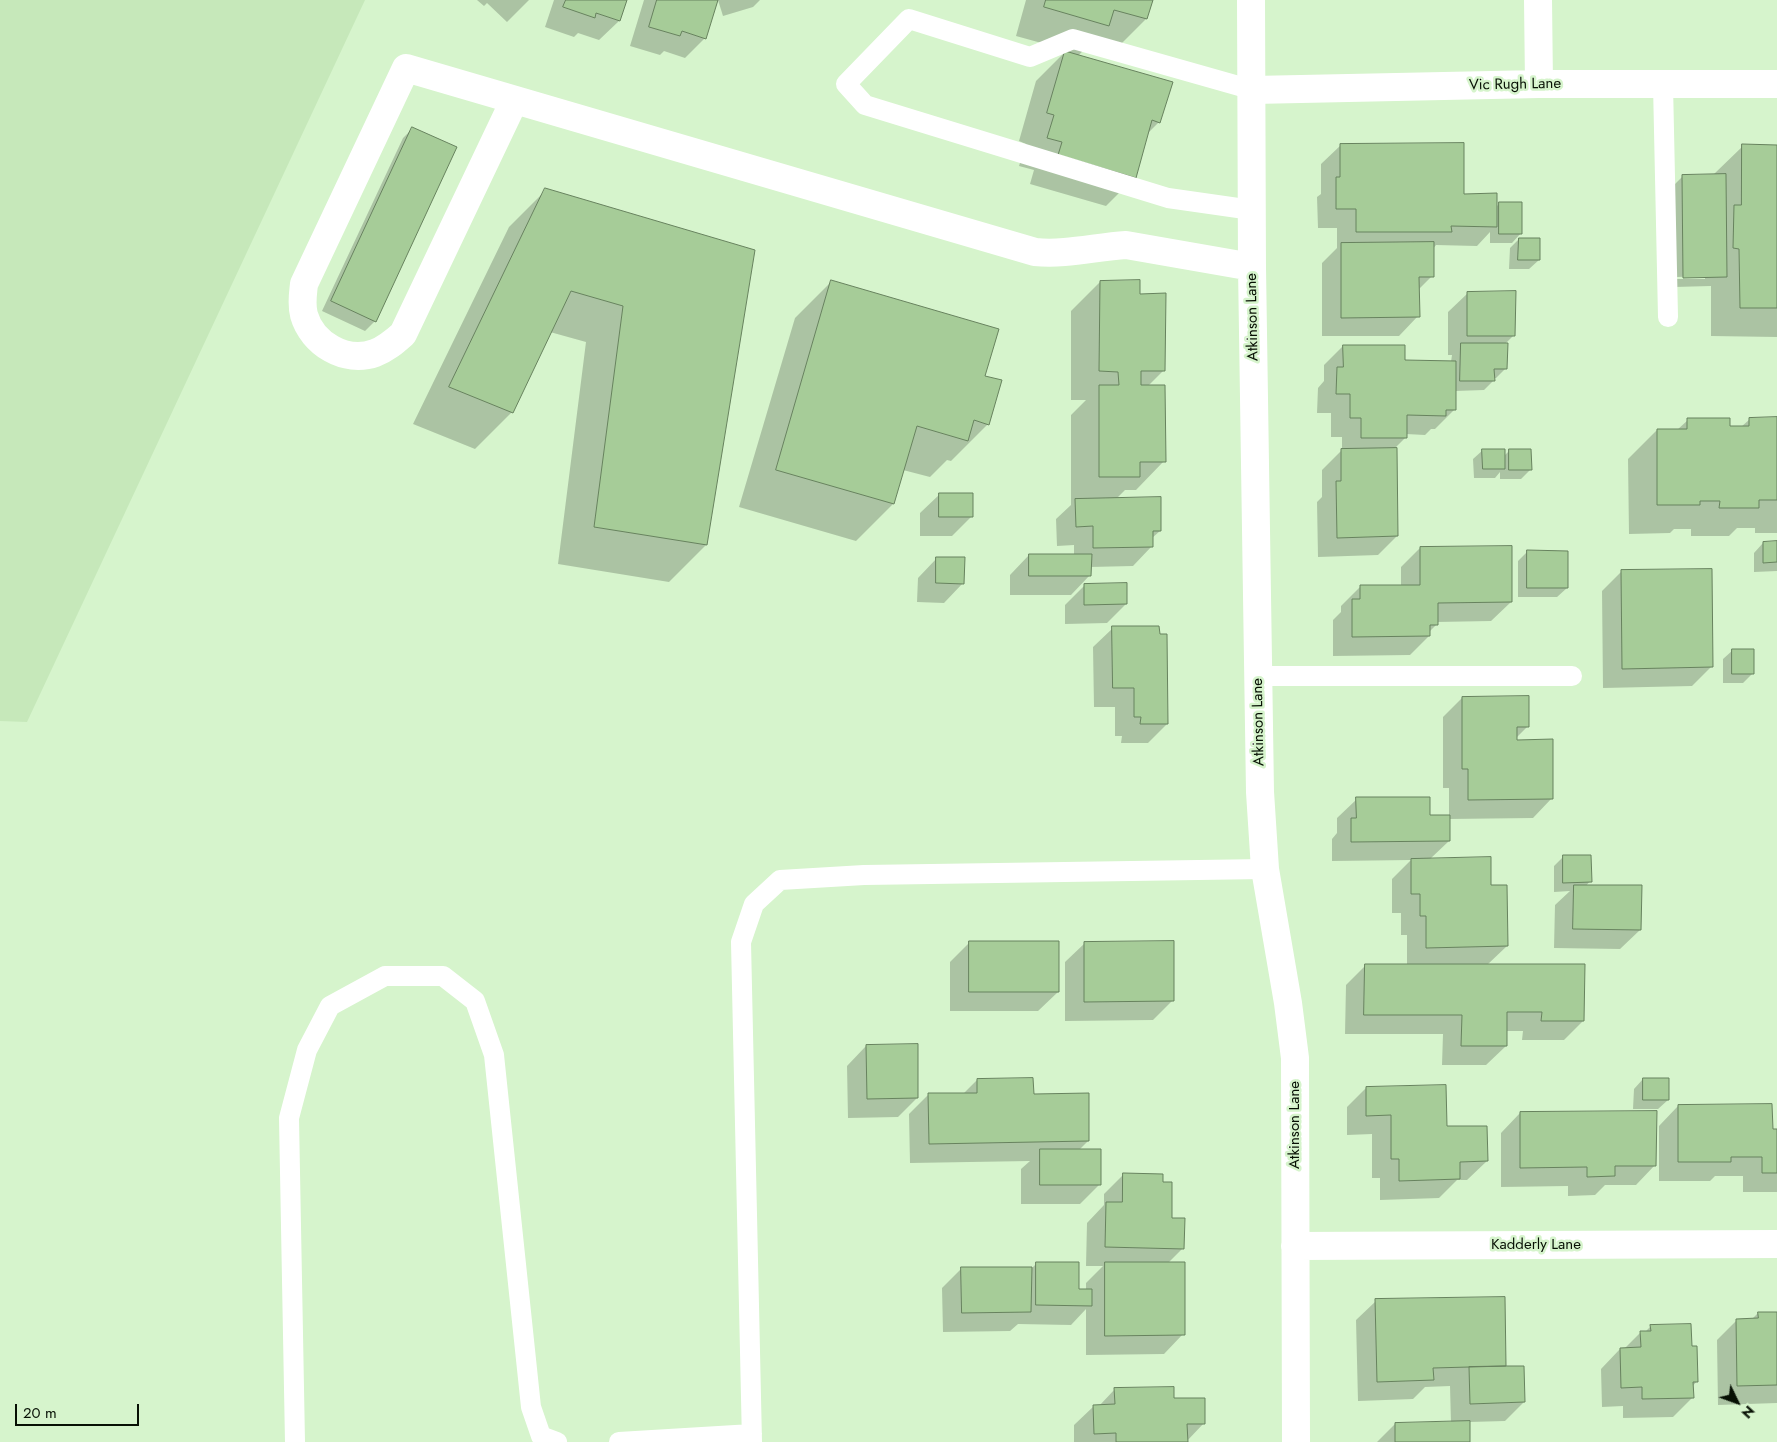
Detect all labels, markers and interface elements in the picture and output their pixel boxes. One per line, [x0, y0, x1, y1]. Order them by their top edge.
street label: Vic Rugh Lane [1469, 75, 1561, 95]
street label: Atkinson Lane [1243, 273, 1263, 361]
street label: Atkinson Lane [1249, 678, 1269, 766]
street label: Atkinson Lane [1286, 1081, 1304, 1169]
street label: Kadderly Lane [1491, 1236, 1581, 1254]
north arrow [1712, 1377, 1762, 1427]
scale bar [18, 1394, 141, 1426]
text: N [1737, 1401, 1759, 1423]
text: 20 m [23, 1402, 57, 1424]

